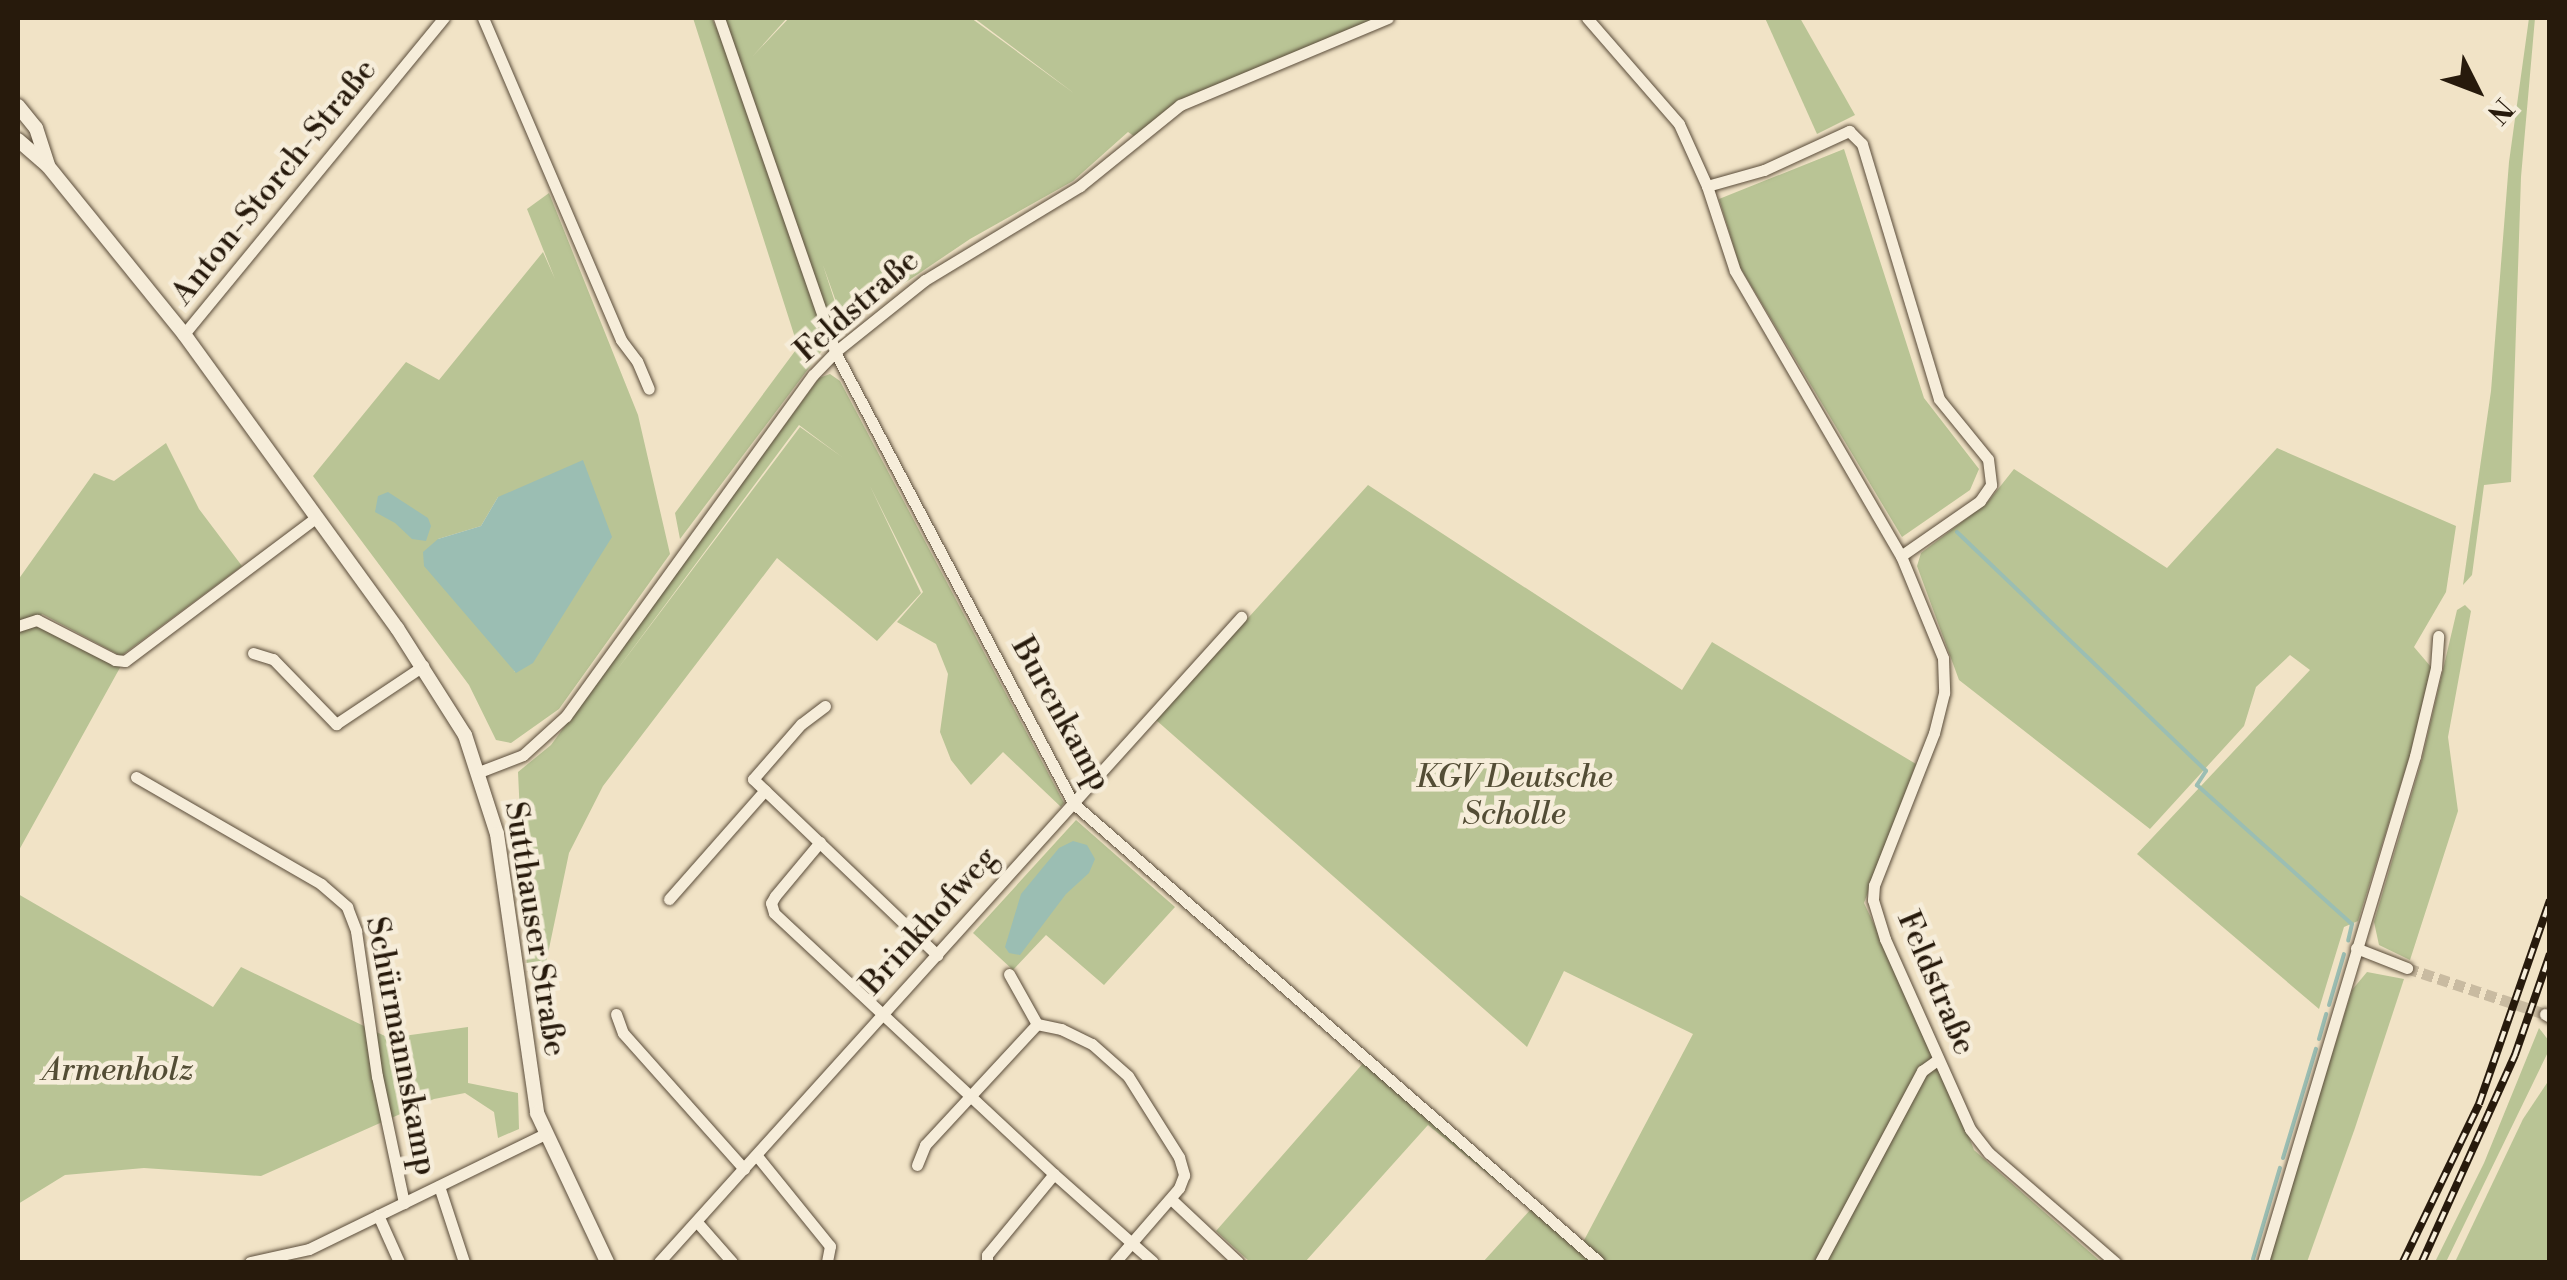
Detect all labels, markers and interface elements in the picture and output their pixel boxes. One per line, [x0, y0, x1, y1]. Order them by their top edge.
north arrow [2427, 40, 2527, 140]
street label: Anton-Storch-Straße [163, 51, 385, 313]
text: N [2479, 90, 2520, 130]
street label: Feldstraße [787, 242, 927, 370]
street label: Burenkamp [1003, 630, 1119, 798]
park label: KGV Deutsche Scholle [1415, 759, 1613, 834]
street label: Sutthauser Straße [496, 799, 574, 1059]
street label: Brinkhofweg [853, 839, 1005, 1003]
street label: Feldstraße [1889, 905, 1983, 1061]
street label: Schürmannskamp [357, 913, 445, 1179]
park label: Armenholz [42, 1051, 194, 1089]

